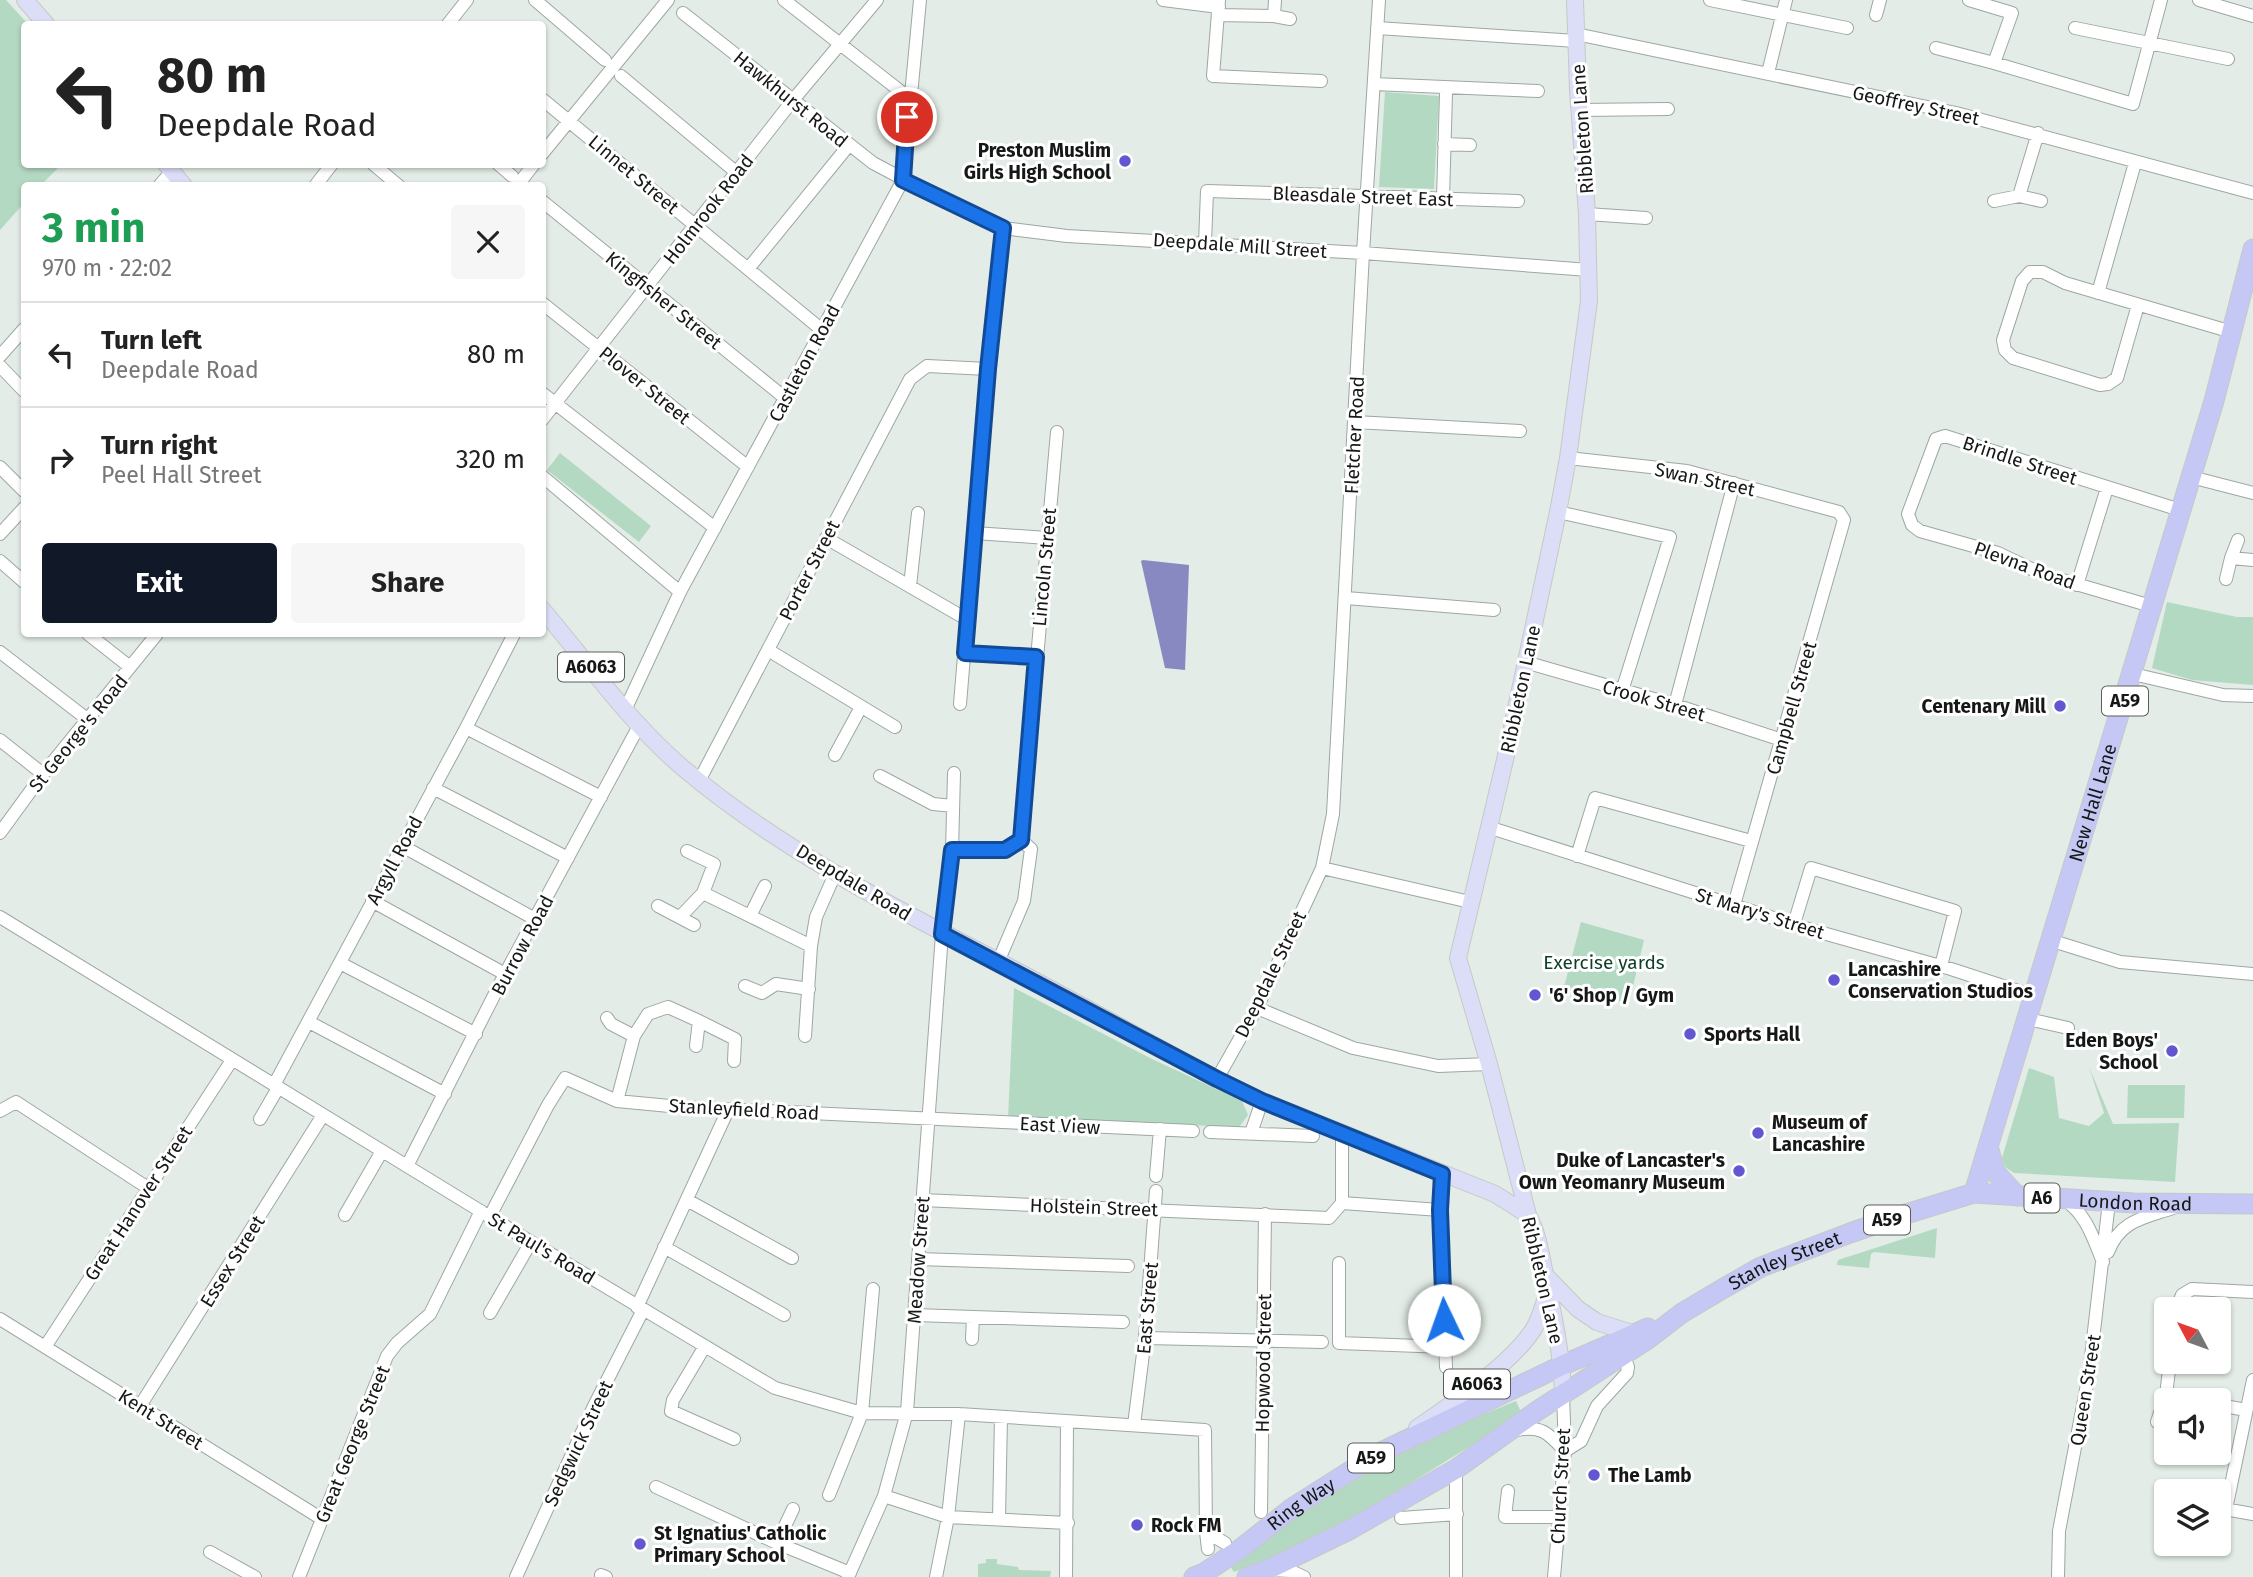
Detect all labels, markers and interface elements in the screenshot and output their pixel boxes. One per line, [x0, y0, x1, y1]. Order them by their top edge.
text: 80 m [157, 46, 267, 105]
street label: Hawkhurst Road [729, 46, 852, 152]
icon: left [42, 49, 133, 140]
street label: Ribbleton Lane [1566, 63, 1599, 195]
street label: Geoffrey Street [1850, 81, 1982, 130]
pin [877, 87, 937, 147]
icon: arrive [888, 98, 926, 136]
text: Deepdale Road [157, 106, 377, 144]
street label: Linnet Street [584, 130, 684, 219]
place label: Preston Muslim Girls High School [964, 139, 1111, 184]
street label: Holmrook Road [658, 150, 759, 269]
marker: Preston Muslim Girls High School [1117, 153, 1133, 169]
street label: Bleasdale Street East [1272, 182, 1454, 211]
text: 3 min [42, 203, 145, 253]
button: close [451, 205, 525, 279]
street label: Deepdale Mill Street [1152, 228, 1328, 263]
street label: Kingfisher Street [601, 247, 727, 354]
text: 970 m · 22:02 [42, 254, 172, 282]
street label: Castleton Road [764, 301, 845, 426]
text: Turn left [101, 325, 202, 356]
icon: left [42, 336, 80, 374]
text: 80 m [467, 339, 525, 370]
street label: Plover Street [594, 342, 695, 429]
text: Deepdale Road [101, 356, 259, 384]
street label: Fletcher Road [1340, 375, 1369, 495]
text: Turn right [101, 430, 218, 461]
street label: Brindle Street [1960, 431, 2080, 490]
icon: right [42, 441, 80, 479]
text: 320 m [456, 444, 525, 475]
street label: Swan Street [1653, 458, 1757, 501]
text: Peel Hall Street [101, 461, 261, 489]
street label: Lincoln Street [1028, 507, 1061, 627]
street label: Porter Street [774, 516, 845, 624]
street label: Plevna Road [1971, 536, 2079, 594]
button: Exit [42, 543, 277, 623]
button: Share [291, 543, 525, 623]
street label: Ribbleton Lane [1496, 623, 1545, 755]
street label: Campbell Street [1761, 639, 1822, 777]
road number: A6063 [558, 652, 624, 682]
street label: St George's Road [24, 670, 133, 797]
street label: Crook Street [1600, 675, 1708, 726]
road number: A59 [2102, 686, 2148, 716]
place label: Centenary Mill [1922, 695, 2046, 718]
marker: Centenary Mill [2052, 698, 2068, 714]
street label: New Hall Lane [2064, 741, 2122, 865]
street label: Argyll Road [361, 812, 427, 909]
street label: Deepdale Road [792, 839, 916, 926]
street label: St Mary's Street [1693, 883, 1827, 944]
street label: Burrow Road [486, 891, 558, 999]
street label: Deepdale Street [1230, 907, 1311, 1041]
park label: Exercise yards [1543, 951, 1665, 974]
place label: Lancashire Conservation Studios [1848, 958, 2033, 1003]
marker: Lancashire Conservation Studios [1826, 972, 1842, 988]
place label: '6' Shop / Gym [1549, 984, 1674, 1007]
marker: '6' Shop / Gym [1527, 987, 1543, 1003]
place label: Sports Hall [1704, 1023, 1800, 1046]
marker: Sports Hall [1682, 1026, 1698, 1042]
place label: Eden Boys' School [2065, 1029, 2158, 1074]
marker: Eden Boys' School [2164, 1043, 2180, 1059]
street label: Stanleyfield Road [668, 1094, 820, 1125]
place label: Museum of Lancashire [1772, 1111, 1869, 1156]
street label: East View [1019, 1112, 1101, 1139]
street label: Great Hanover Street [80, 1121, 197, 1285]
marker: Museum of Lancashire [1750, 1125, 1766, 1141]
place label: Duke of Lancaster's Own Yeomanry Museum [1519, 1149, 1725, 1194]
marker: Duke of Lancaster's Own Yeomanry Museum [1731, 1163, 1747, 1179]
road number: A6 [2024, 1184, 2060, 1212]
street label: London Road [2078, 1189, 2192, 1215]
street label: Holstein Street [1029, 1194, 1159, 1221]
street label: Meadow Street [903, 1195, 934, 1325]
road number: A59 [1864, 1205, 1910, 1234]
street label: St Paul's Road [484, 1208, 599, 1289]
street label: Essex Street [195, 1211, 270, 1311]
street label: Ribbleton Lane [1517, 1214, 1568, 1346]
street label: Stanley Street [1724, 1227, 1844, 1295]
street label: East Street [1132, 1261, 1163, 1355]
position arrow [1407, 1283, 1481, 1357]
street label: Hopwood Street [1251, 1293, 1276, 1433]
north arrow [2154, 1297, 2231, 1374]
map controls [2154, 1297, 2231, 1556]
street label: Queen Street [2065, 1333, 2106, 1447]
street label: Great George Street [310, 1362, 395, 1526]
road number: A6063 [1444, 1370, 1510, 1399]
street label: Sedgwick Street [539, 1376, 618, 1510]
street label: Kent Street [114, 1384, 208, 1455]
button: sound [2154, 1388, 2231, 1465]
street label: Church Street [1546, 1427, 1575, 1545]
road number: A59 [1348, 1443, 1394, 1472]
place label: The Lamb [1608, 1464, 1692, 1487]
marker: The Lamb [1586, 1467, 1602, 1483]
street label: Ring Way [1262, 1472, 1340, 1535]
button: layers [2154, 1479, 2231, 1556]
place label: Rock FM [1151, 1514, 1221, 1537]
marker: Rock FM [1129, 1517, 1145, 1533]
place label: St Ignatius' Catholic Primary School [654, 1522, 826, 1567]
marker: St Ignatius' Catholic Primary School [632, 1536, 648, 1552]

